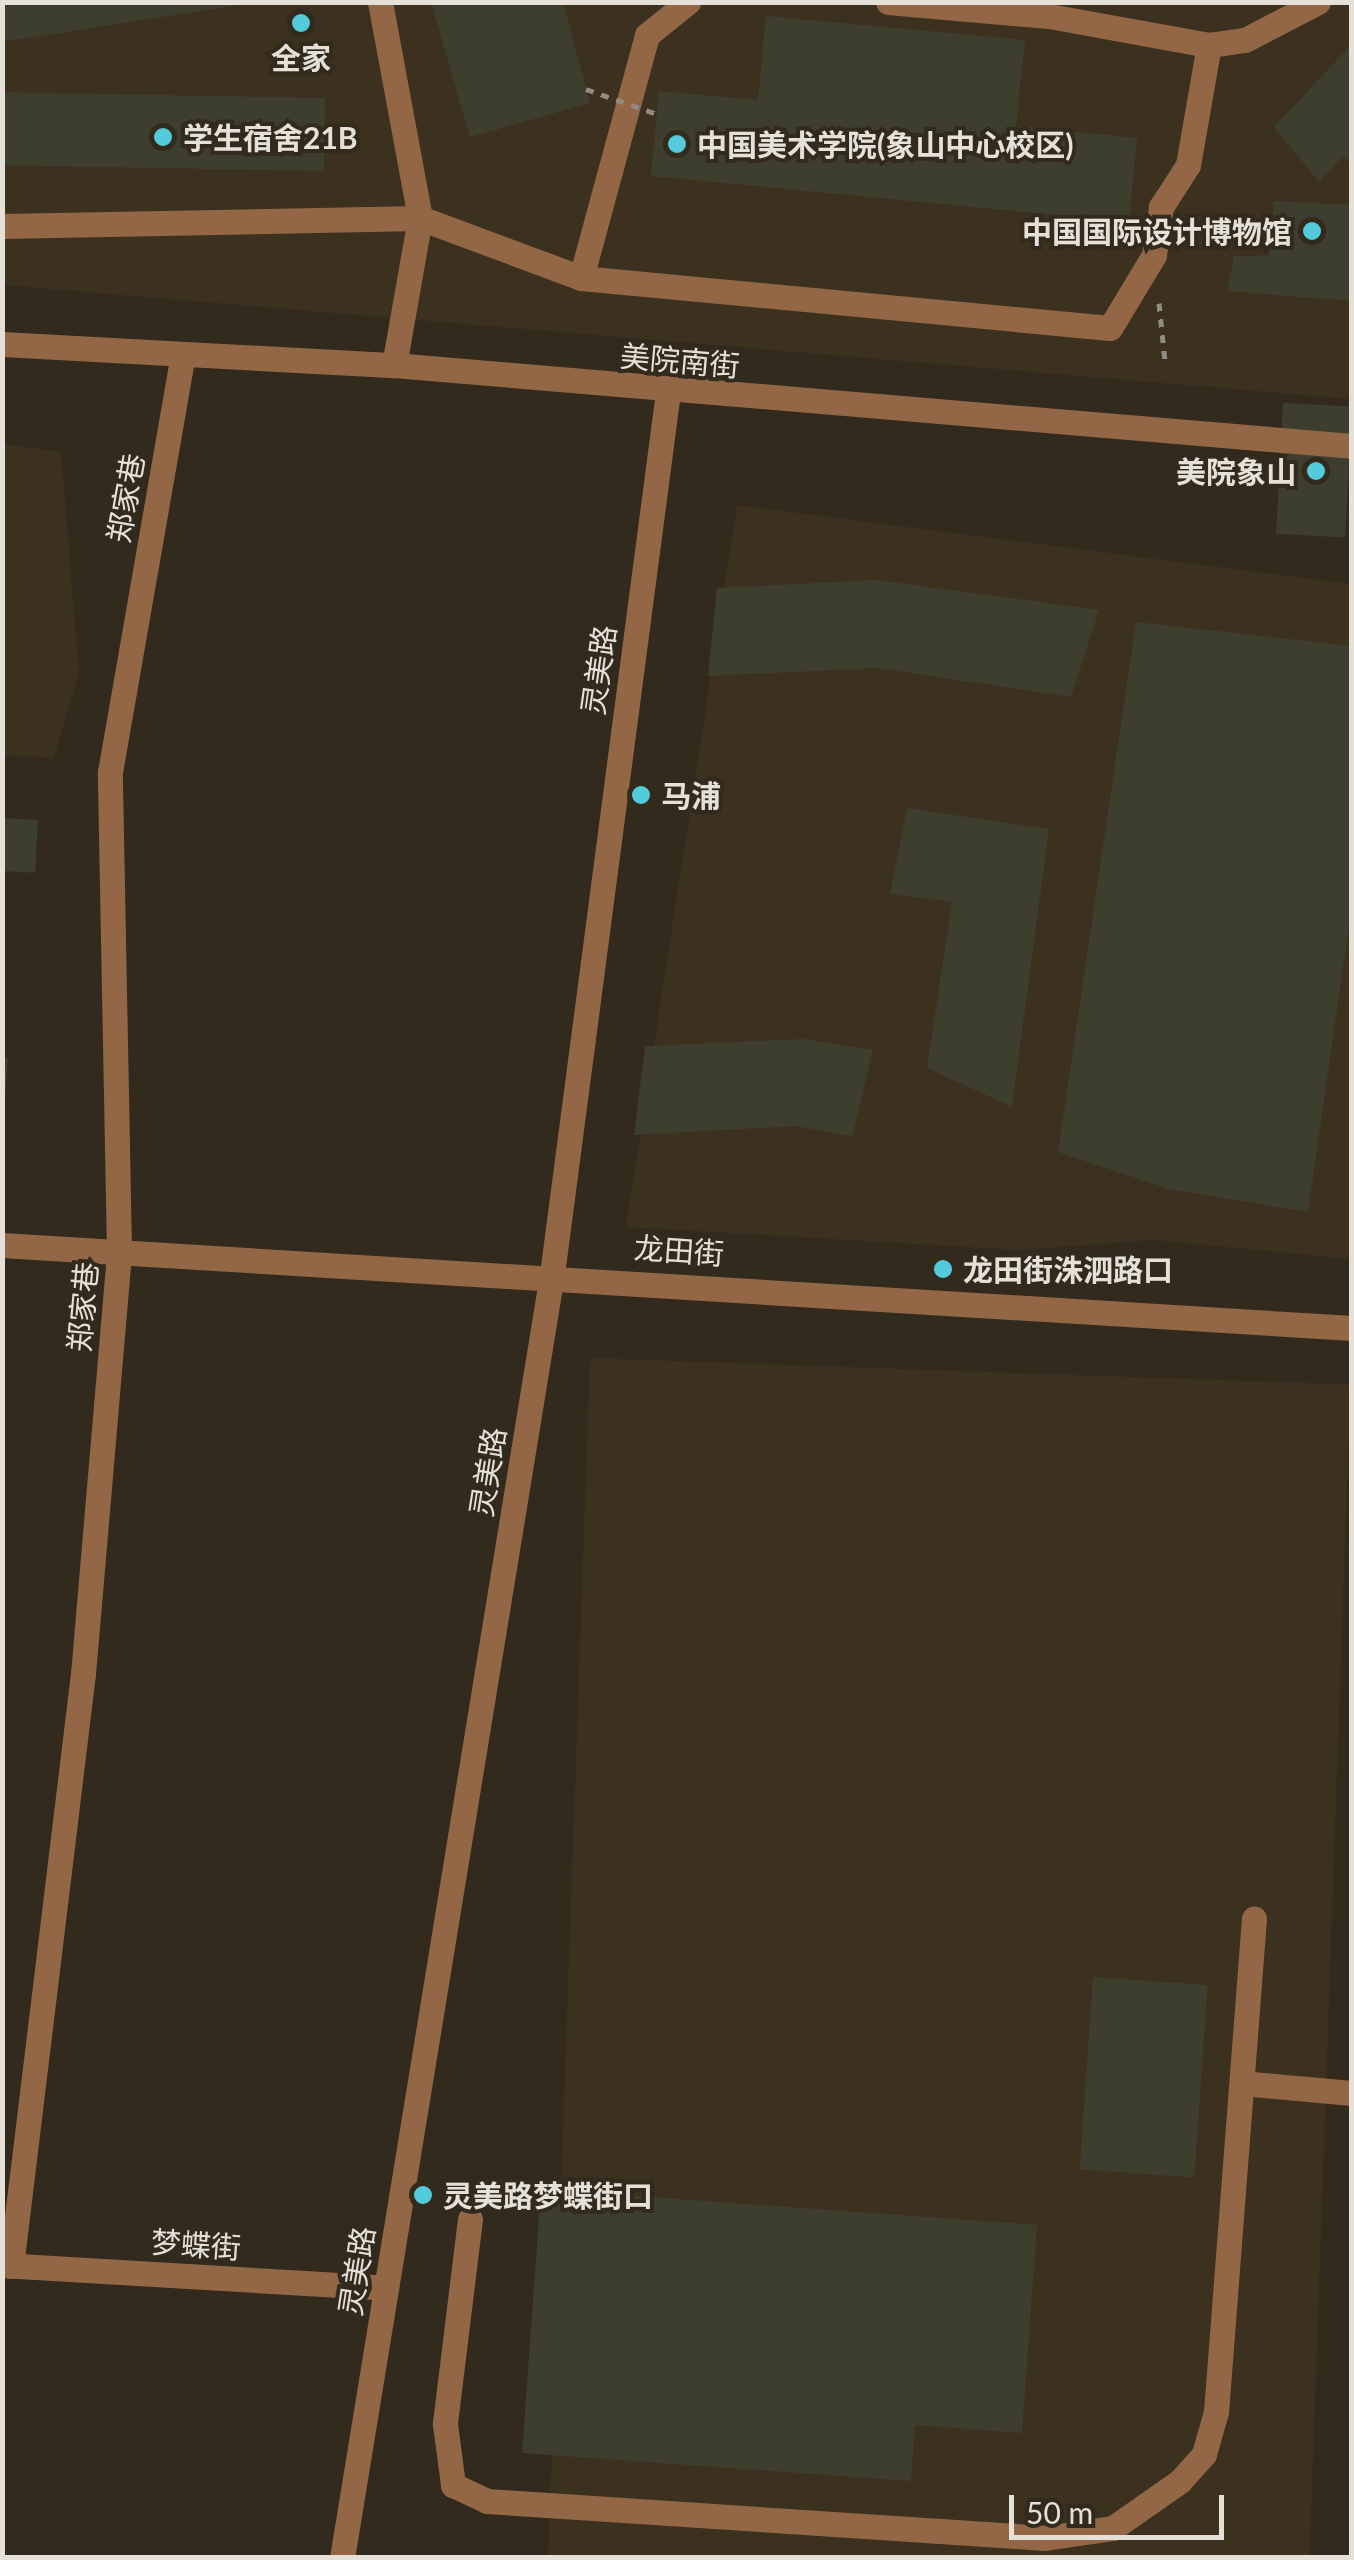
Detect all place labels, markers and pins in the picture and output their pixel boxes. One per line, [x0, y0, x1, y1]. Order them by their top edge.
marker: 全家 [290, 12, 312, 34]
place label: 全家 [271, 39, 331, 75]
place label: 学生宿舍21B [183, 119, 358, 155]
marker: 学生宿舍21B [152, 126, 174, 148]
place label: 中国美术学院(象山中心校区) [697, 126, 1073, 162]
marker: 中国美术学院(象山中心校区) [666, 133, 688, 155]
place label: 中国国际设计博物馆 [1022, 213, 1292, 249]
marker: 中国国际设计博物馆 [1301, 220, 1323, 242]
place label: 美院象山 [1176, 453, 1296, 489]
marker: 美院象山 [1305, 460, 1327, 482]
place label: 马浦 [661, 777, 721, 813]
marker: 马浦 [630, 784, 652, 806]
place label: 龙田街洙泗路口 [963, 1251, 1173, 1287]
marker: 龙田街洙泗路口 [932, 1258, 954, 1280]
place label: 灵美路梦蝶街口 [443, 2177, 653, 2213]
marker: 灵美路梦蝶街口 [412, 2184, 434, 2206]

